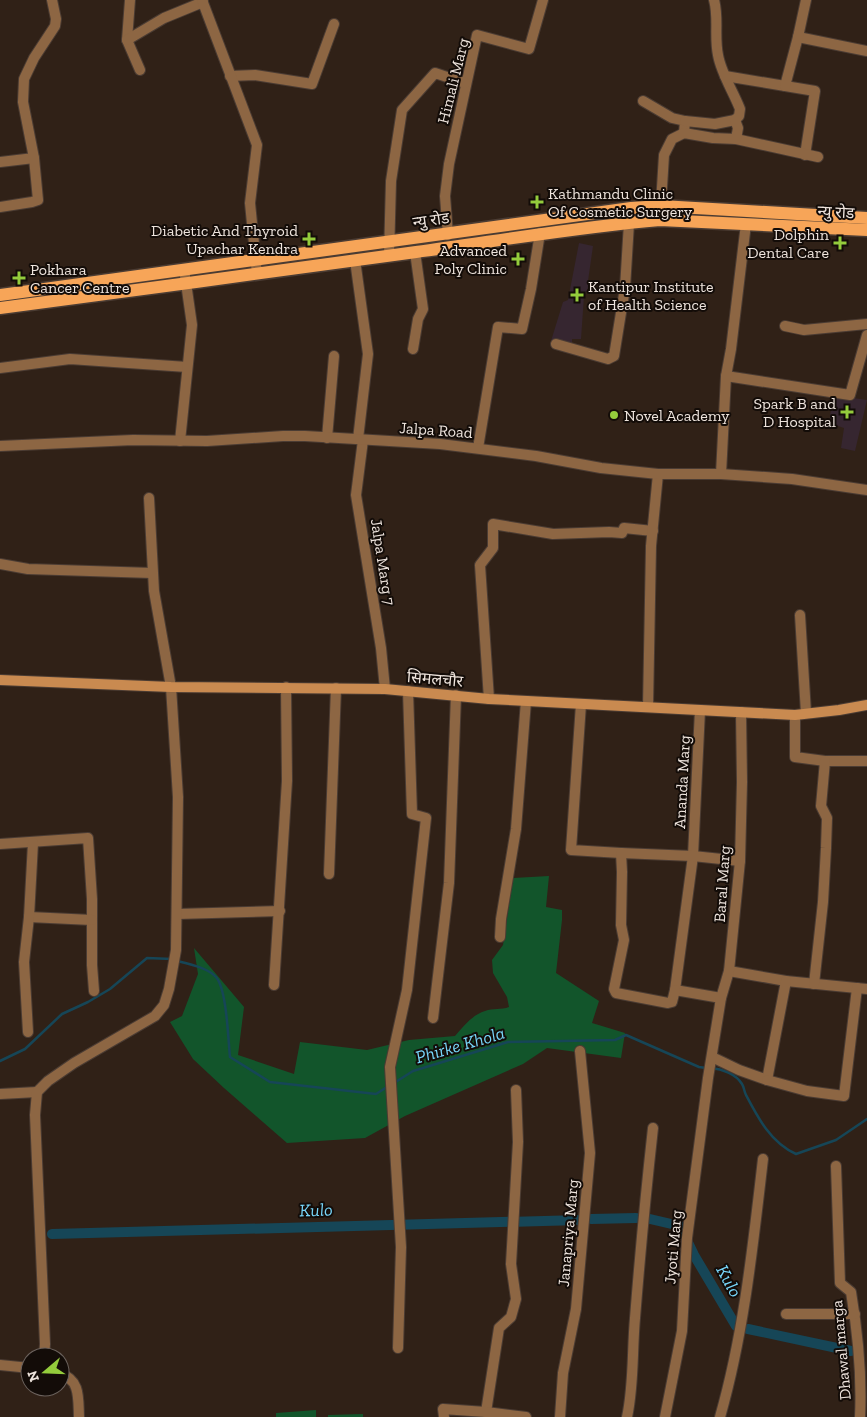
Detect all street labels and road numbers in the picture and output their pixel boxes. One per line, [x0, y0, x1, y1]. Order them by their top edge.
street label: Himali Marg [433, 36, 473, 126]
street label: न्यु रोड [817, 202, 855, 223]
street label: न्यु रोड [411, 208, 451, 233]
street label: Jalpa Road [399, 418, 473, 442]
street label: Jalpa Marg 7 [367, 517, 399, 607]
street label: सिमलचौर [406, 667, 464, 691]
street label: Ananda Marg [670, 734, 694, 829]
street label: Baral Marg [710, 845, 734, 923]
street label: Janapriya Marg [554, 1178, 582, 1288]
street label: Jyoti Marg [660, 1209, 686, 1285]
street label: Dhawal marga [827, 1299, 855, 1401]

